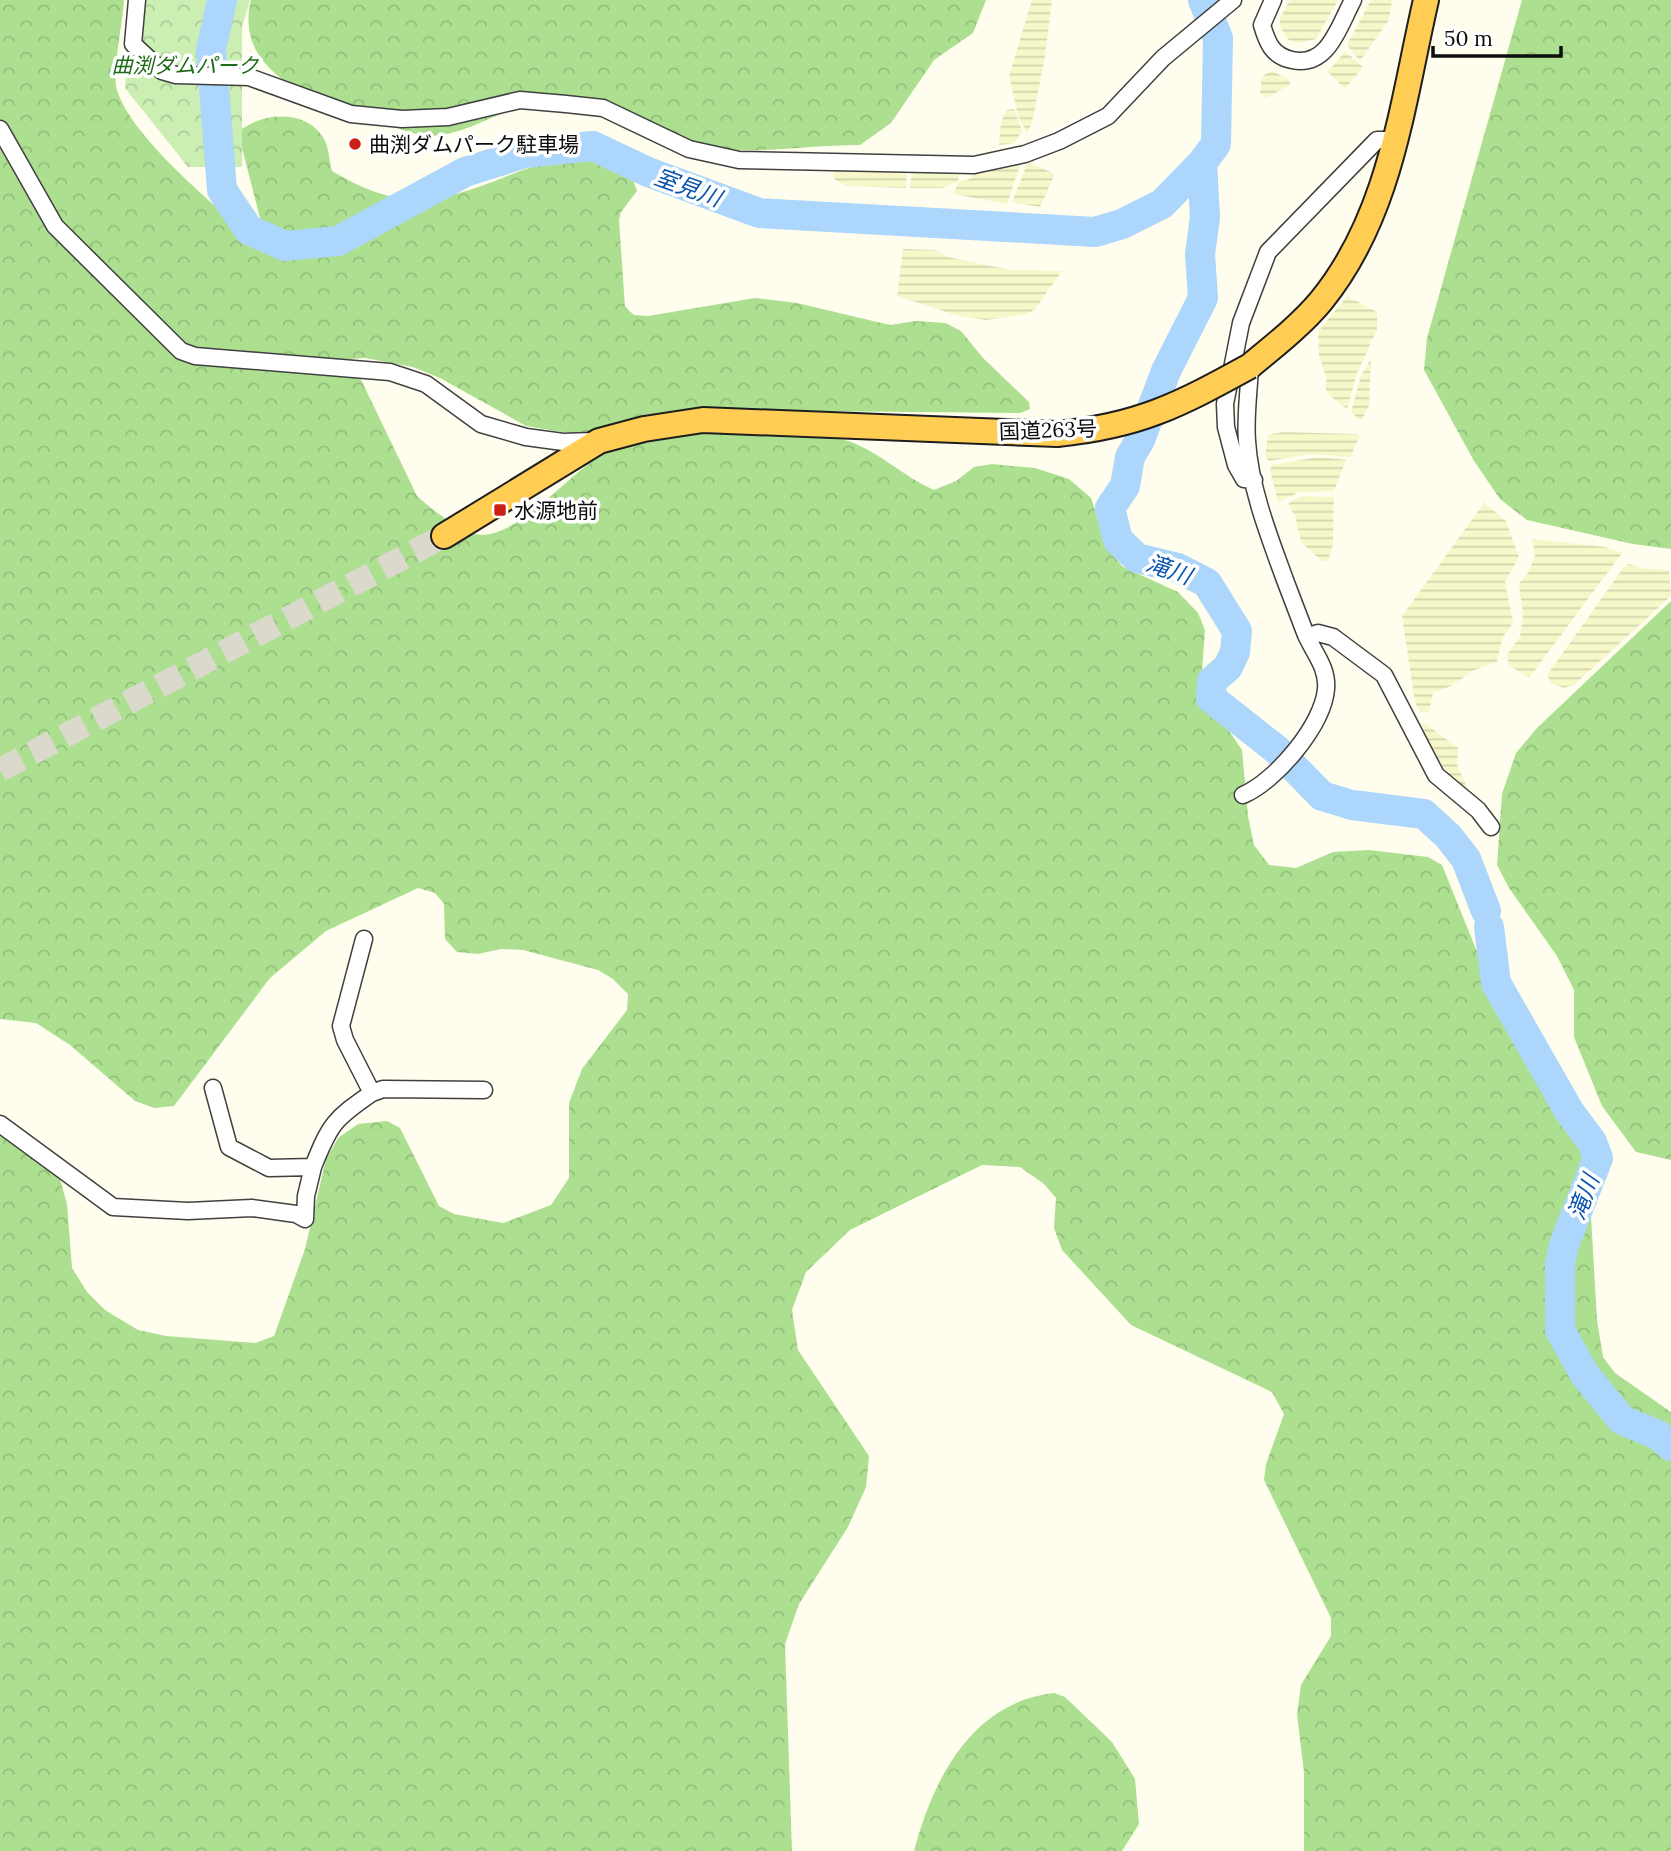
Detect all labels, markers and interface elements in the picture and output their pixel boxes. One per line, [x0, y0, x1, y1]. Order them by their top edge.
scale bar [1433, 14, 1561, 58]
text: 50 m [1444, 25, 1493, 52]
park label: 曲渕ダムパーク [112, 52, 259, 79]
place label: 曲渕ダムパーク駐車場 [369, 131, 579, 158]
marker: 曲渕ダムパーク駐車場 [347, 136, 363, 152]
water label: 室見川 [651, 162, 728, 213]
street label: 国道263号 [998, 415, 1098, 445]
place label: 水源地前 [514, 497, 598, 524]
marker: 水源地前 [492, 502, 508, 518]
water label: 滝川 [1143, 548, 1198, 591]
water label: 滝川 [1561, 1168, 1606, 1224]

